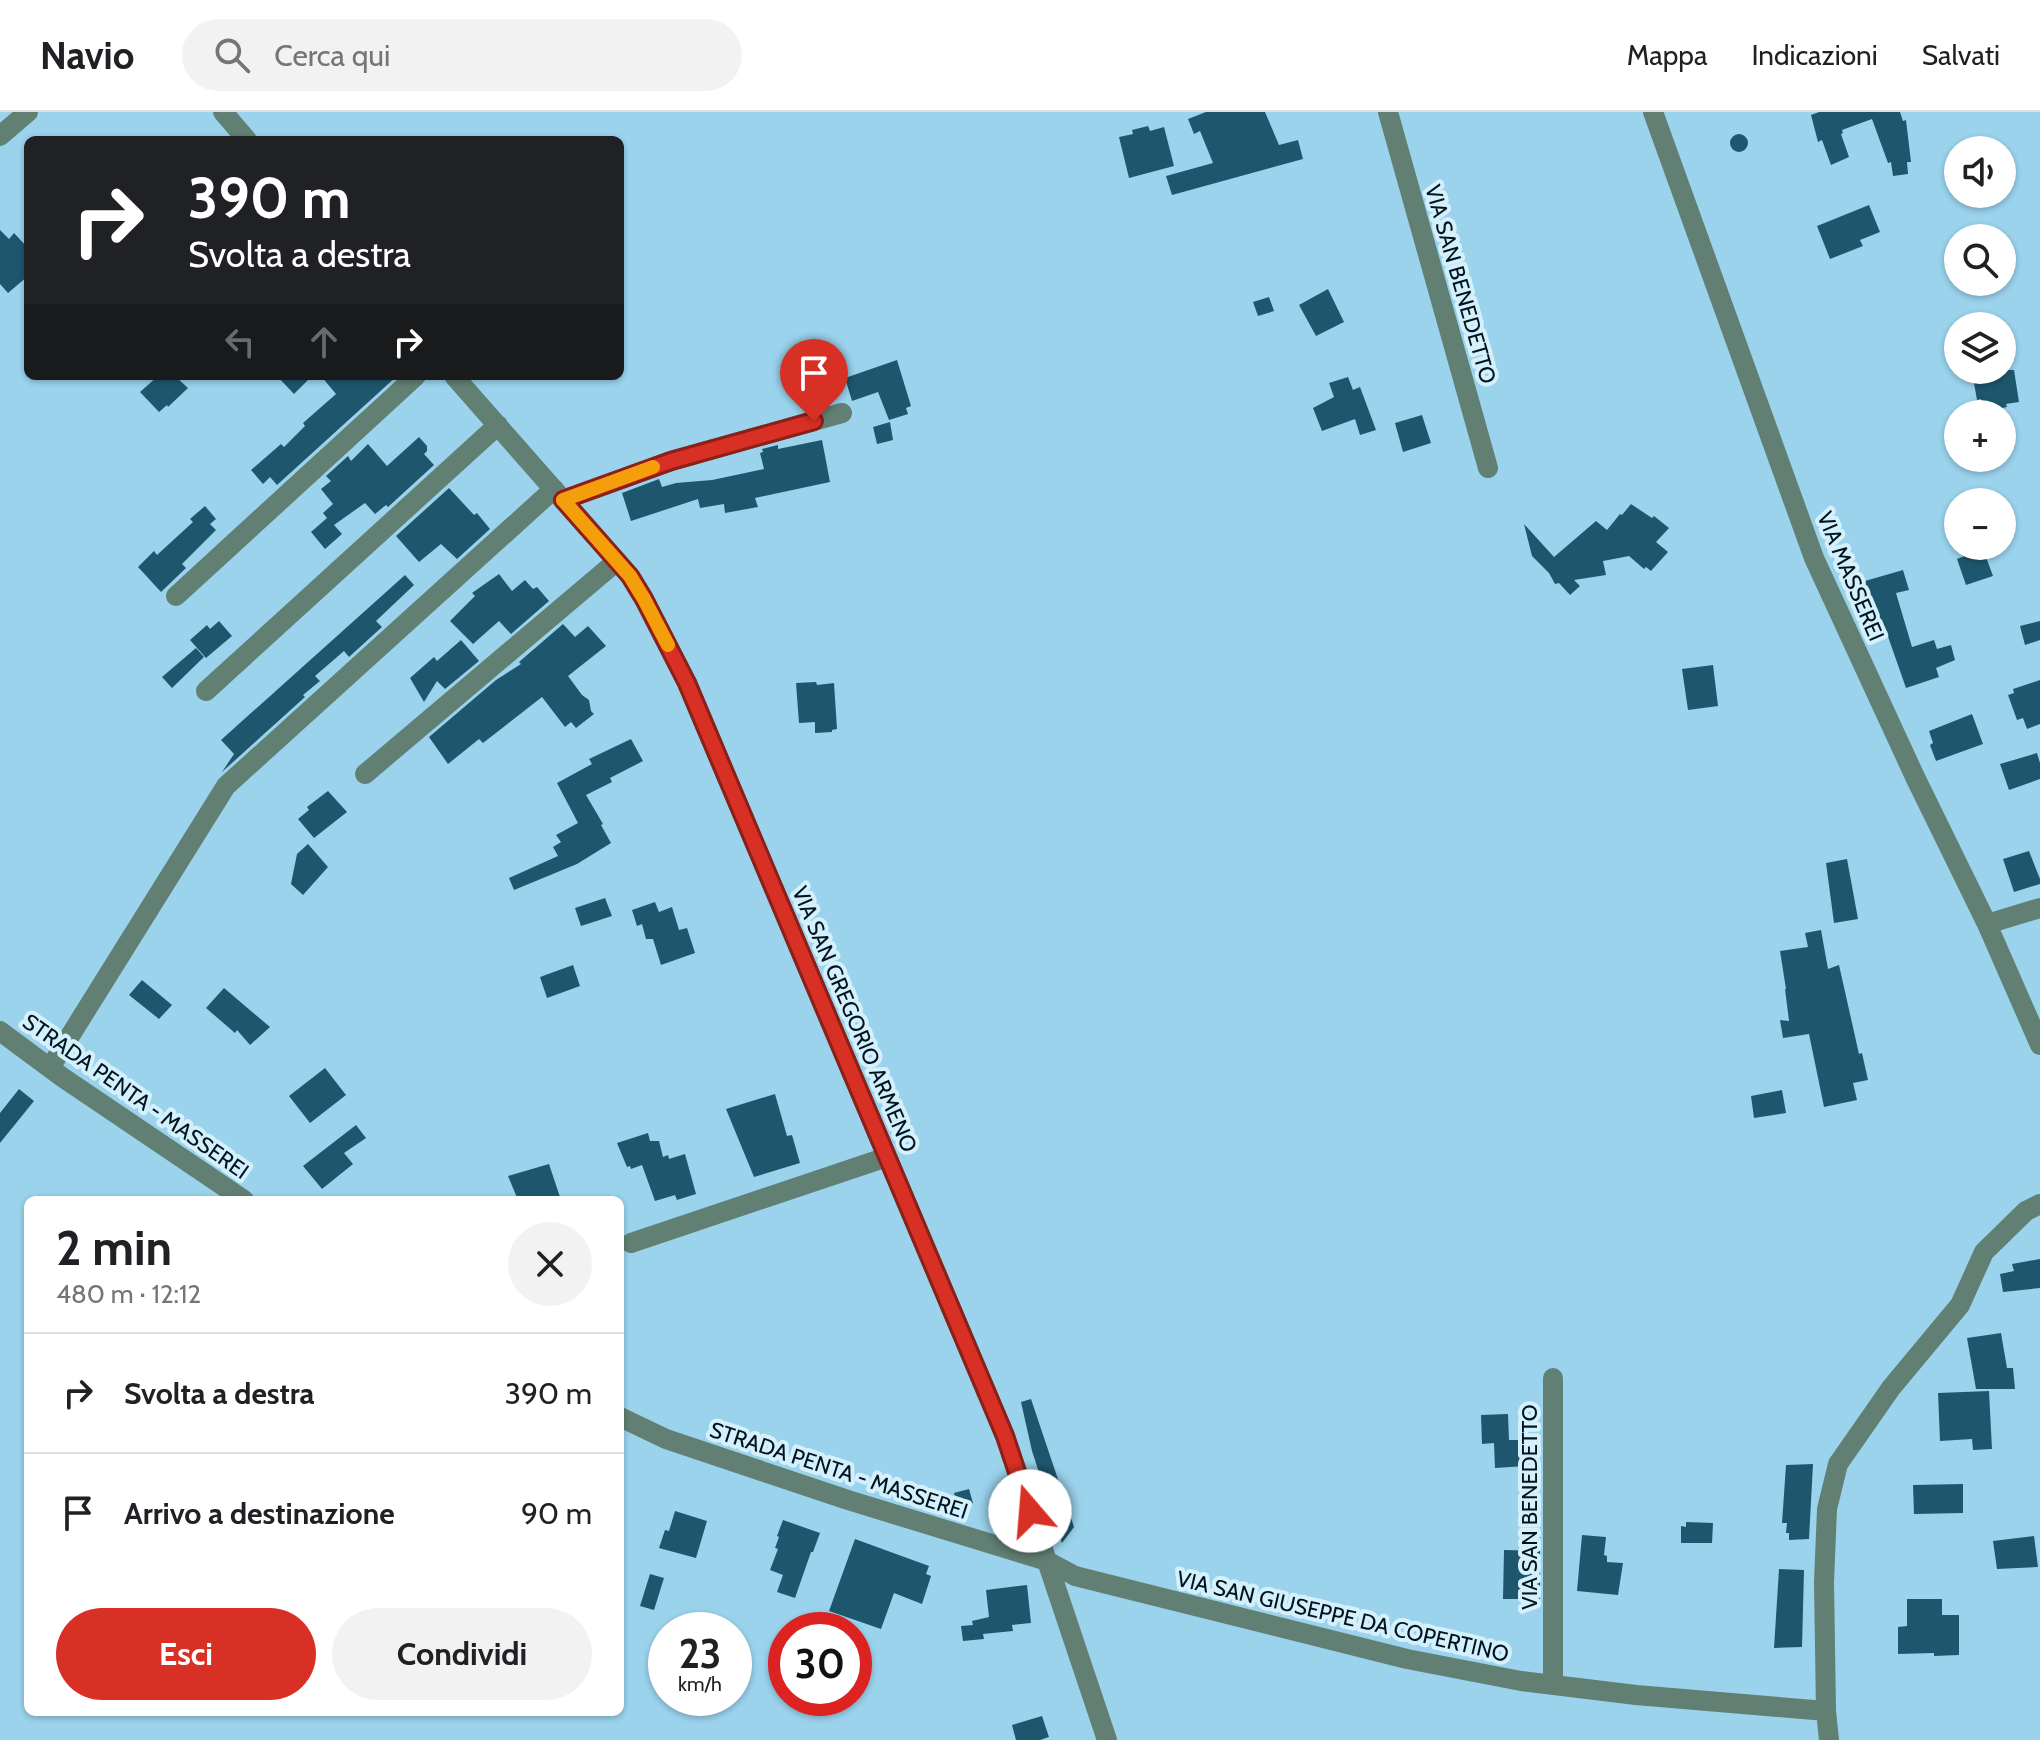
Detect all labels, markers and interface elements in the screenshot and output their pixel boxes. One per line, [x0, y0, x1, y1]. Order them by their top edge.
search box [182, 19, 742, 91]
text: Navio [40, 32, 134, 79]
icon: search [210, 33, 254, 77]
text: Cerca qui [274, 37, 390, 74]
text: Mappa [1627, 38, 1707, 72]
text: Indicazioni [1751, 38, 1878, 72]
text: Salvati [1922, 38, 2000, 72]
map controls [1944, 136, 2016, 560]
button: sound [1944, 136, 2016, 208]
text: 390 m [188, 164, 350, 232]
icon: right [56, 168, 160, 272]
street label: VIA SAN BENEDETTO [1419, 182, 1502, 387]
button: search [1944, 224, 2016, 296]
text: Svolta a destra [188, 232, 411, 276]
button: layers [1944, 312, 2016, 384]
icon: left [218, 320, 262, 364]
icon: ahead [302, 320, 346, 364]
icon: right [386, 320, 430, 364]
pin [780, 339, 848, 421]
icon: arrive [792, 351, 836, 395]
button: + [1944, 400, 2016, 472]
button: − [1944, 488, 2016, 560]
street label: VIA MASSEREI [1811, 507, 1890, 645]
street label: VIA SAN GREGORIO ARMENO [786, 882, 923, 1156]
street label: STRADA PENTA - MASSEREI [18, 1008, 254, 1185]
text: 2 min [56, 1219, 172, 1277]
button: close [508, 1222, 592, 1306]
text: 480 m · 12:12 [56, 1278, 201, 1310]
icon: right [56, 1371, 100, 1415]
text: Svolta a destra [124, 1375, 315, 1412]
text: 390 m [505, 1375, 592, 1412]
street label: VIA SAN BENEDETTO [1516, 1404, 1543, 1610]
street label: STRADA PENTA - MASSEREI [706, 1416, 971, 1525]
position arrow [988, 1469, 1072, 1553]
icon: arrive [56, 1491, 100, 1535]
text: Arrivo a destinazione [124, 1495, 395, 1532]
text: 90 m [521, 1495, 592, 1532]
street label: VIA SAN GIUSEPPE DA COPERTINO [1174, 1565, 1512, 1668]
button: Esci [56, 1608, 316, 1700]
button: Condividi [332, 1608, 592, 1700]
speed limit sign: 30 [768, 1612, 872, 1716]
text: 23 [679, 1629, 721, 1678]
text: km/h [678, 1672, 722, 1696]

